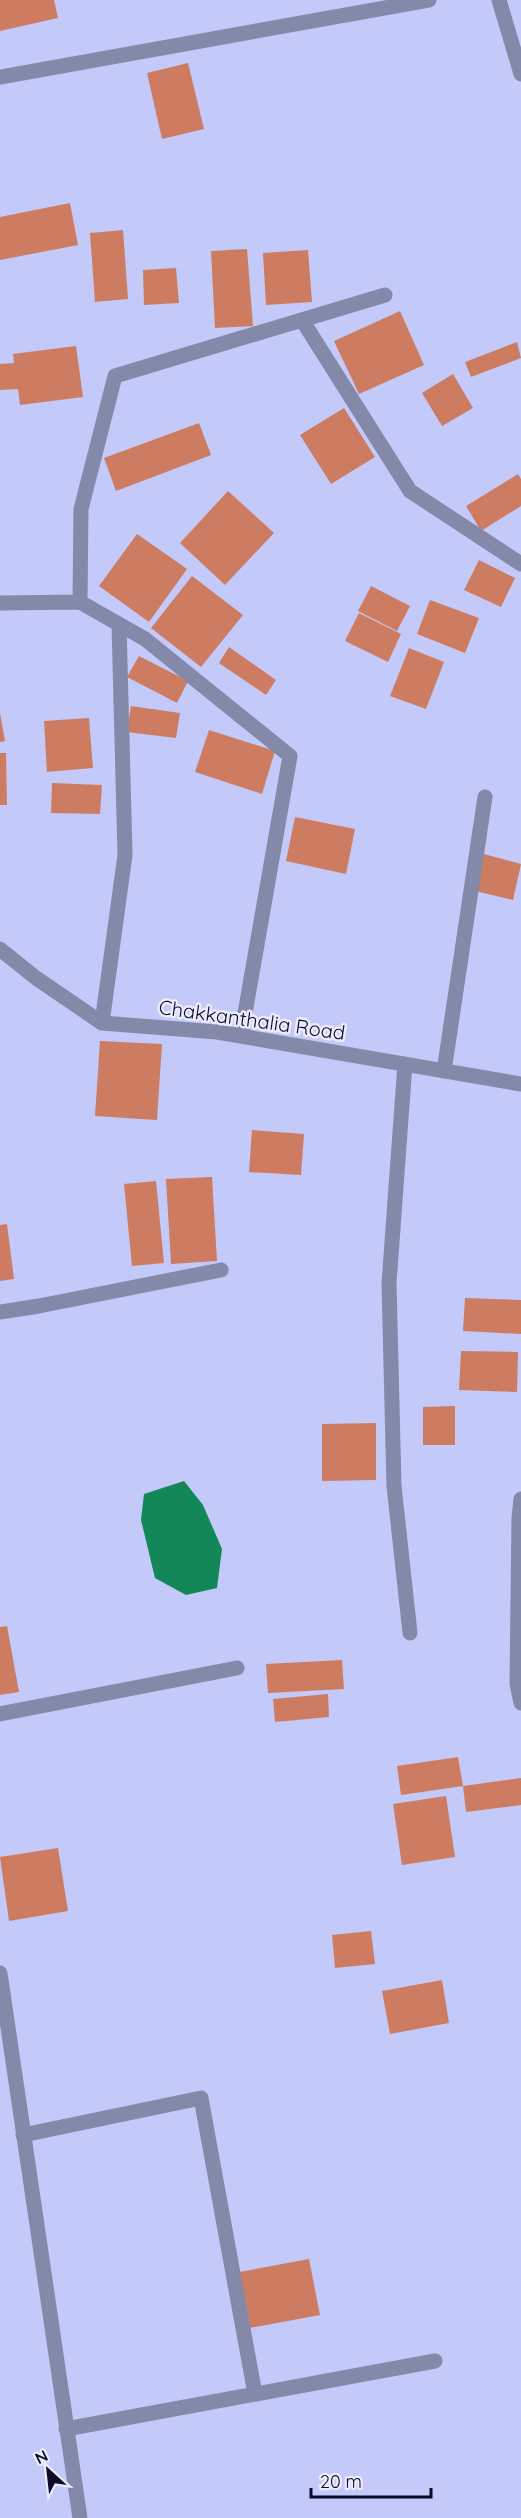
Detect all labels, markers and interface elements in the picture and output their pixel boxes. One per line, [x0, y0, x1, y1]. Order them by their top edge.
street label: Chakkanthalia Road [157, 994, 347, 1045]
north arrow [18, 2440, 78, 2500]
text: N [31, 2445, 51, 2468]
scale bar [311, 2461, 431, 2499]
text: 20 m [320, 2470, 362, 2493]

